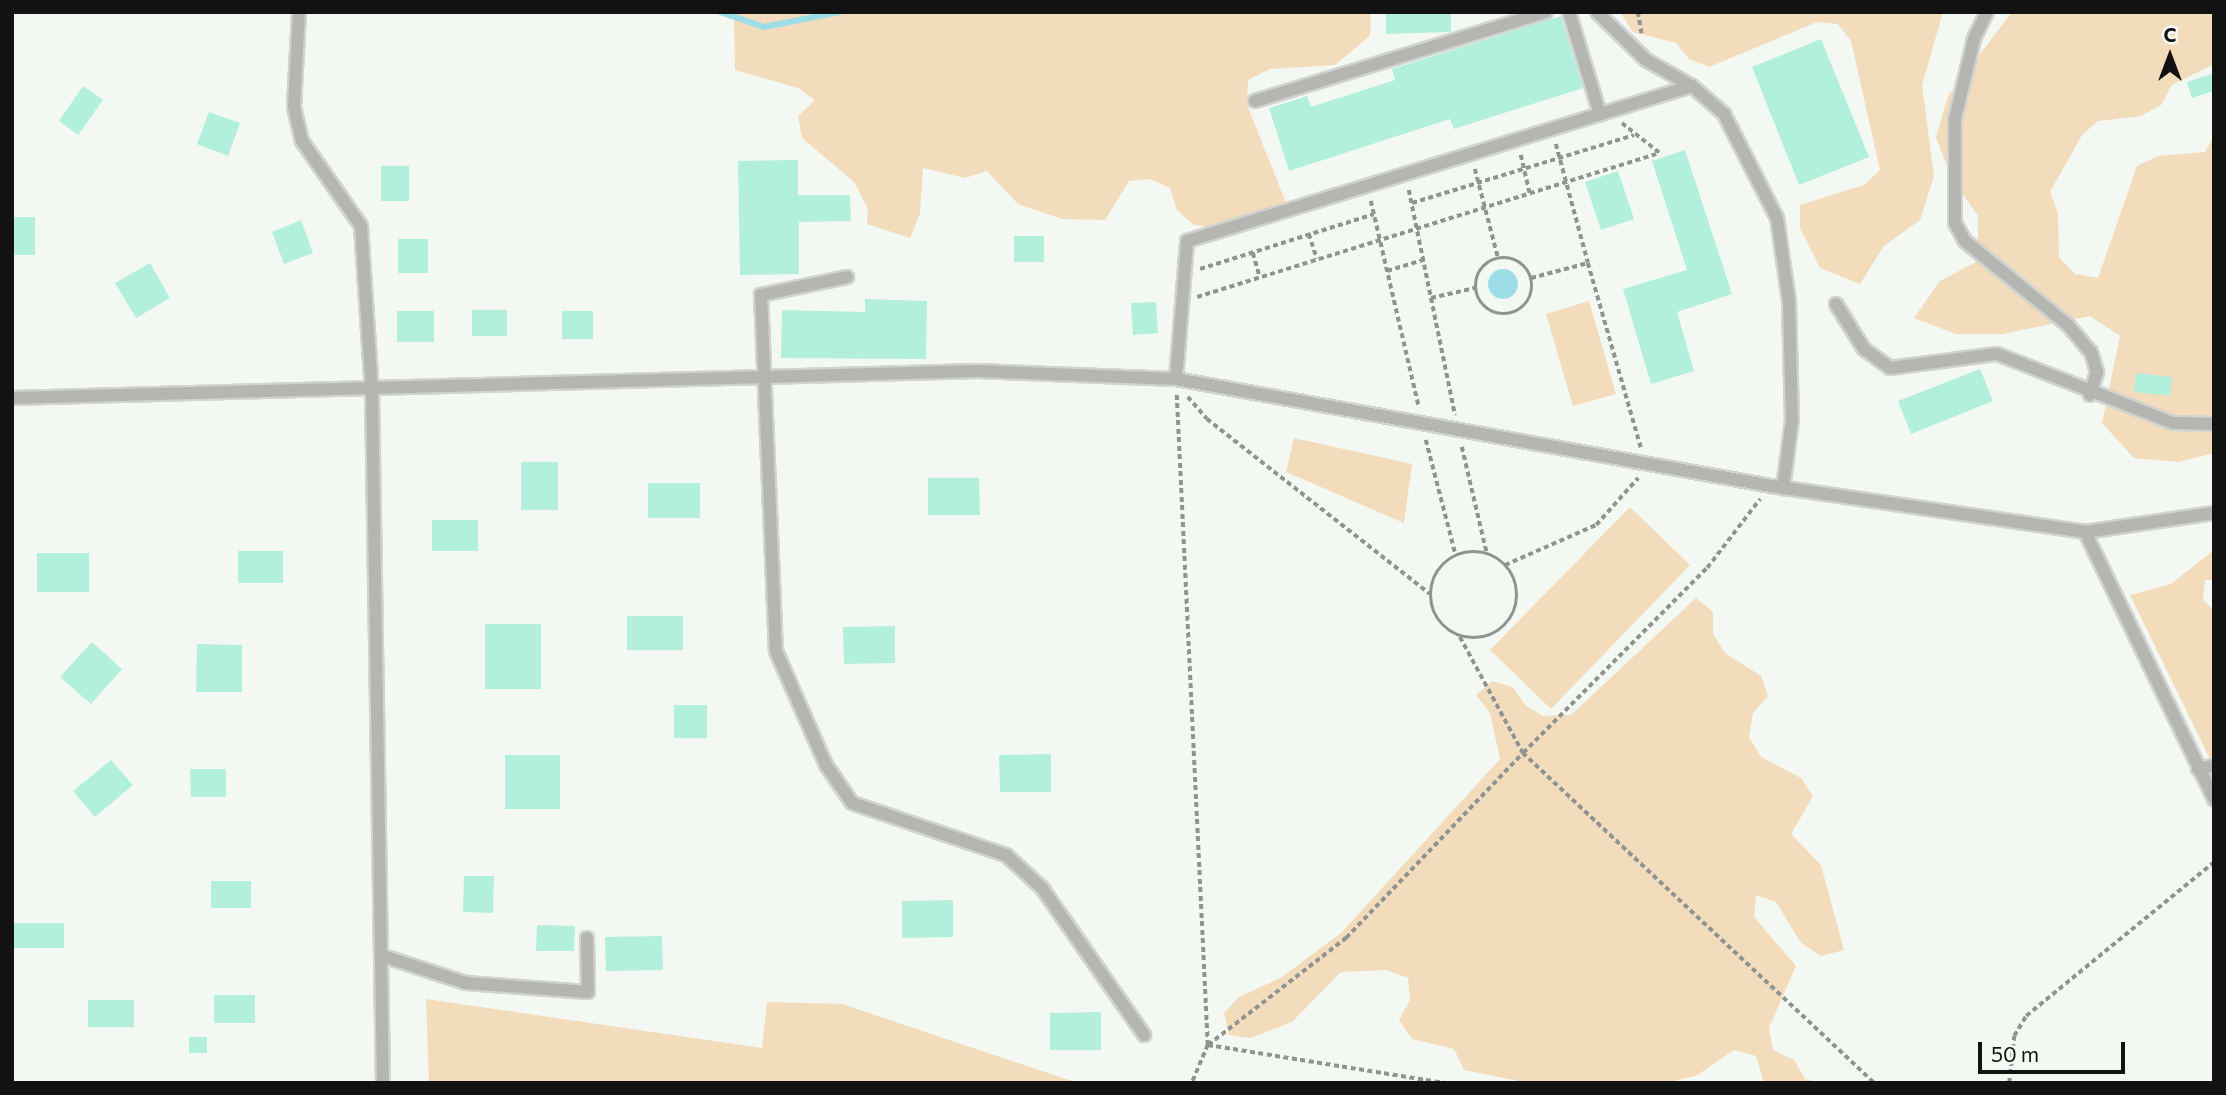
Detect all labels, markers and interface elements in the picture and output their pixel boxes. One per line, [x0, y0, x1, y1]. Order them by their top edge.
north arrow [2135, 21, 2205, 91]
text: С [2164, 23, 2177, 46]
scale bar [1981, 1028, 2128, 1072]
text: 50 m [1991, 1041, 2039, 1066]

